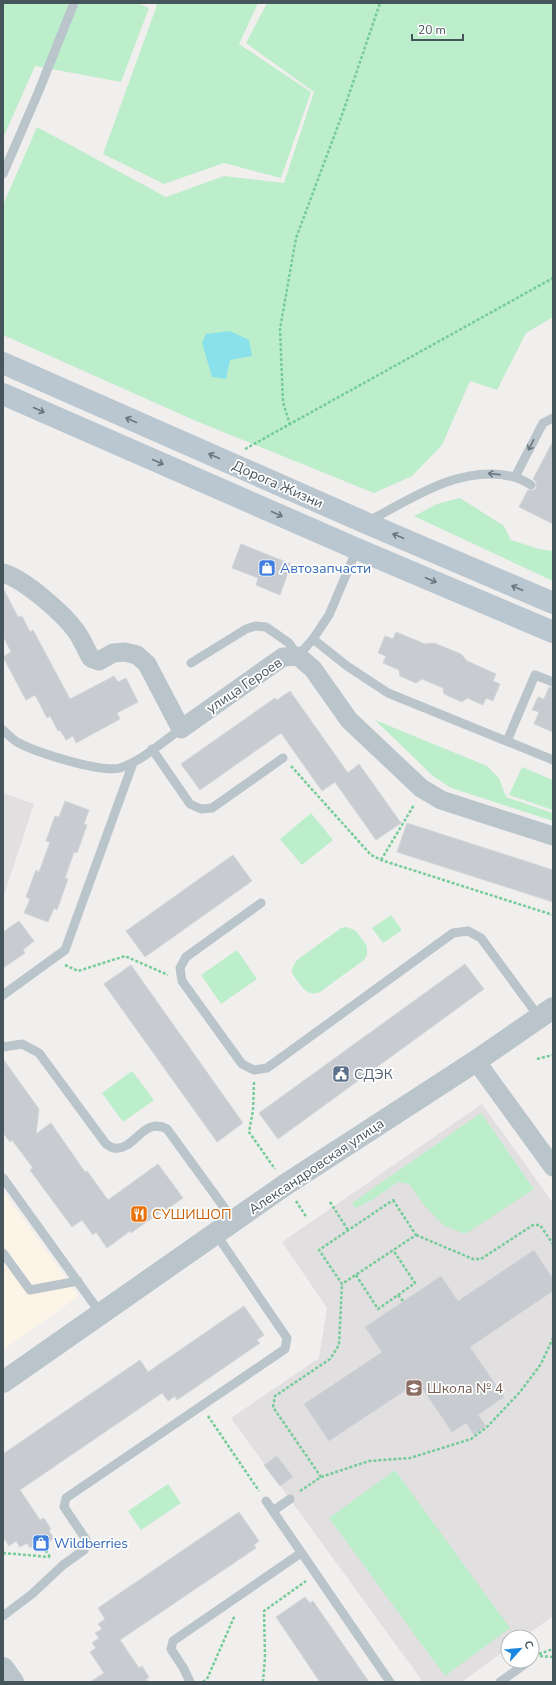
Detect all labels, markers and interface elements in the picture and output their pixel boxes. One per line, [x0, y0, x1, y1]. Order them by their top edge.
scale bar [412, 16, 463, 42]
text: 20 m [418, 22, 446, 38]
one-way arrow [32, 406, 44, 414]
one-way arrow [126, 415, 138, 423]
one-way arrow [527, 438, 535, 450]
one-way arrow [209, 452, 221, 459]
street label: Дорога Жизни [229, 456, 326, 513]
one-way arrow [151, 459, 163, 466]
one-way arrow [488, 471, 501, 478]
one-way arrow [270, 511, 282, 518]
one-way arrow [392, 532, 404, 540]
shop icon: Автозапчасти [257, 558, 277, 578]
place label: Автозапчасти [280, 559, 371, 578]
one-way arrow [425, 577, 437, 585]
one-way arrow [512, 583, 524, 591]
street label: улица Героев [203, 653, 286, 718]
public building icon: СДЭК [331, 1064, 351, 1084]
place label: СДЭК [354, 1065, 393, 1084]
street label: Александровская улица [245, 1114, 388, 1219]
restaurant icon: СУШИШОП [129, 1204, 149, 1224]
place label: СУШИШОП [152, 1205, 232, 1224]
school or university icon: Школа № 4 [404, 1378, 424, 1398]
place label: Школа № 4 [427, 1379, 503, 1398]
shop icon: Wildberries [31, 1533, 51, 1553]
place label: Wildberries [54, 1534, 128, 1553]
north arrow [500, 1629, 540, 1669]
text: С [520, 1638, 537, 1652]

